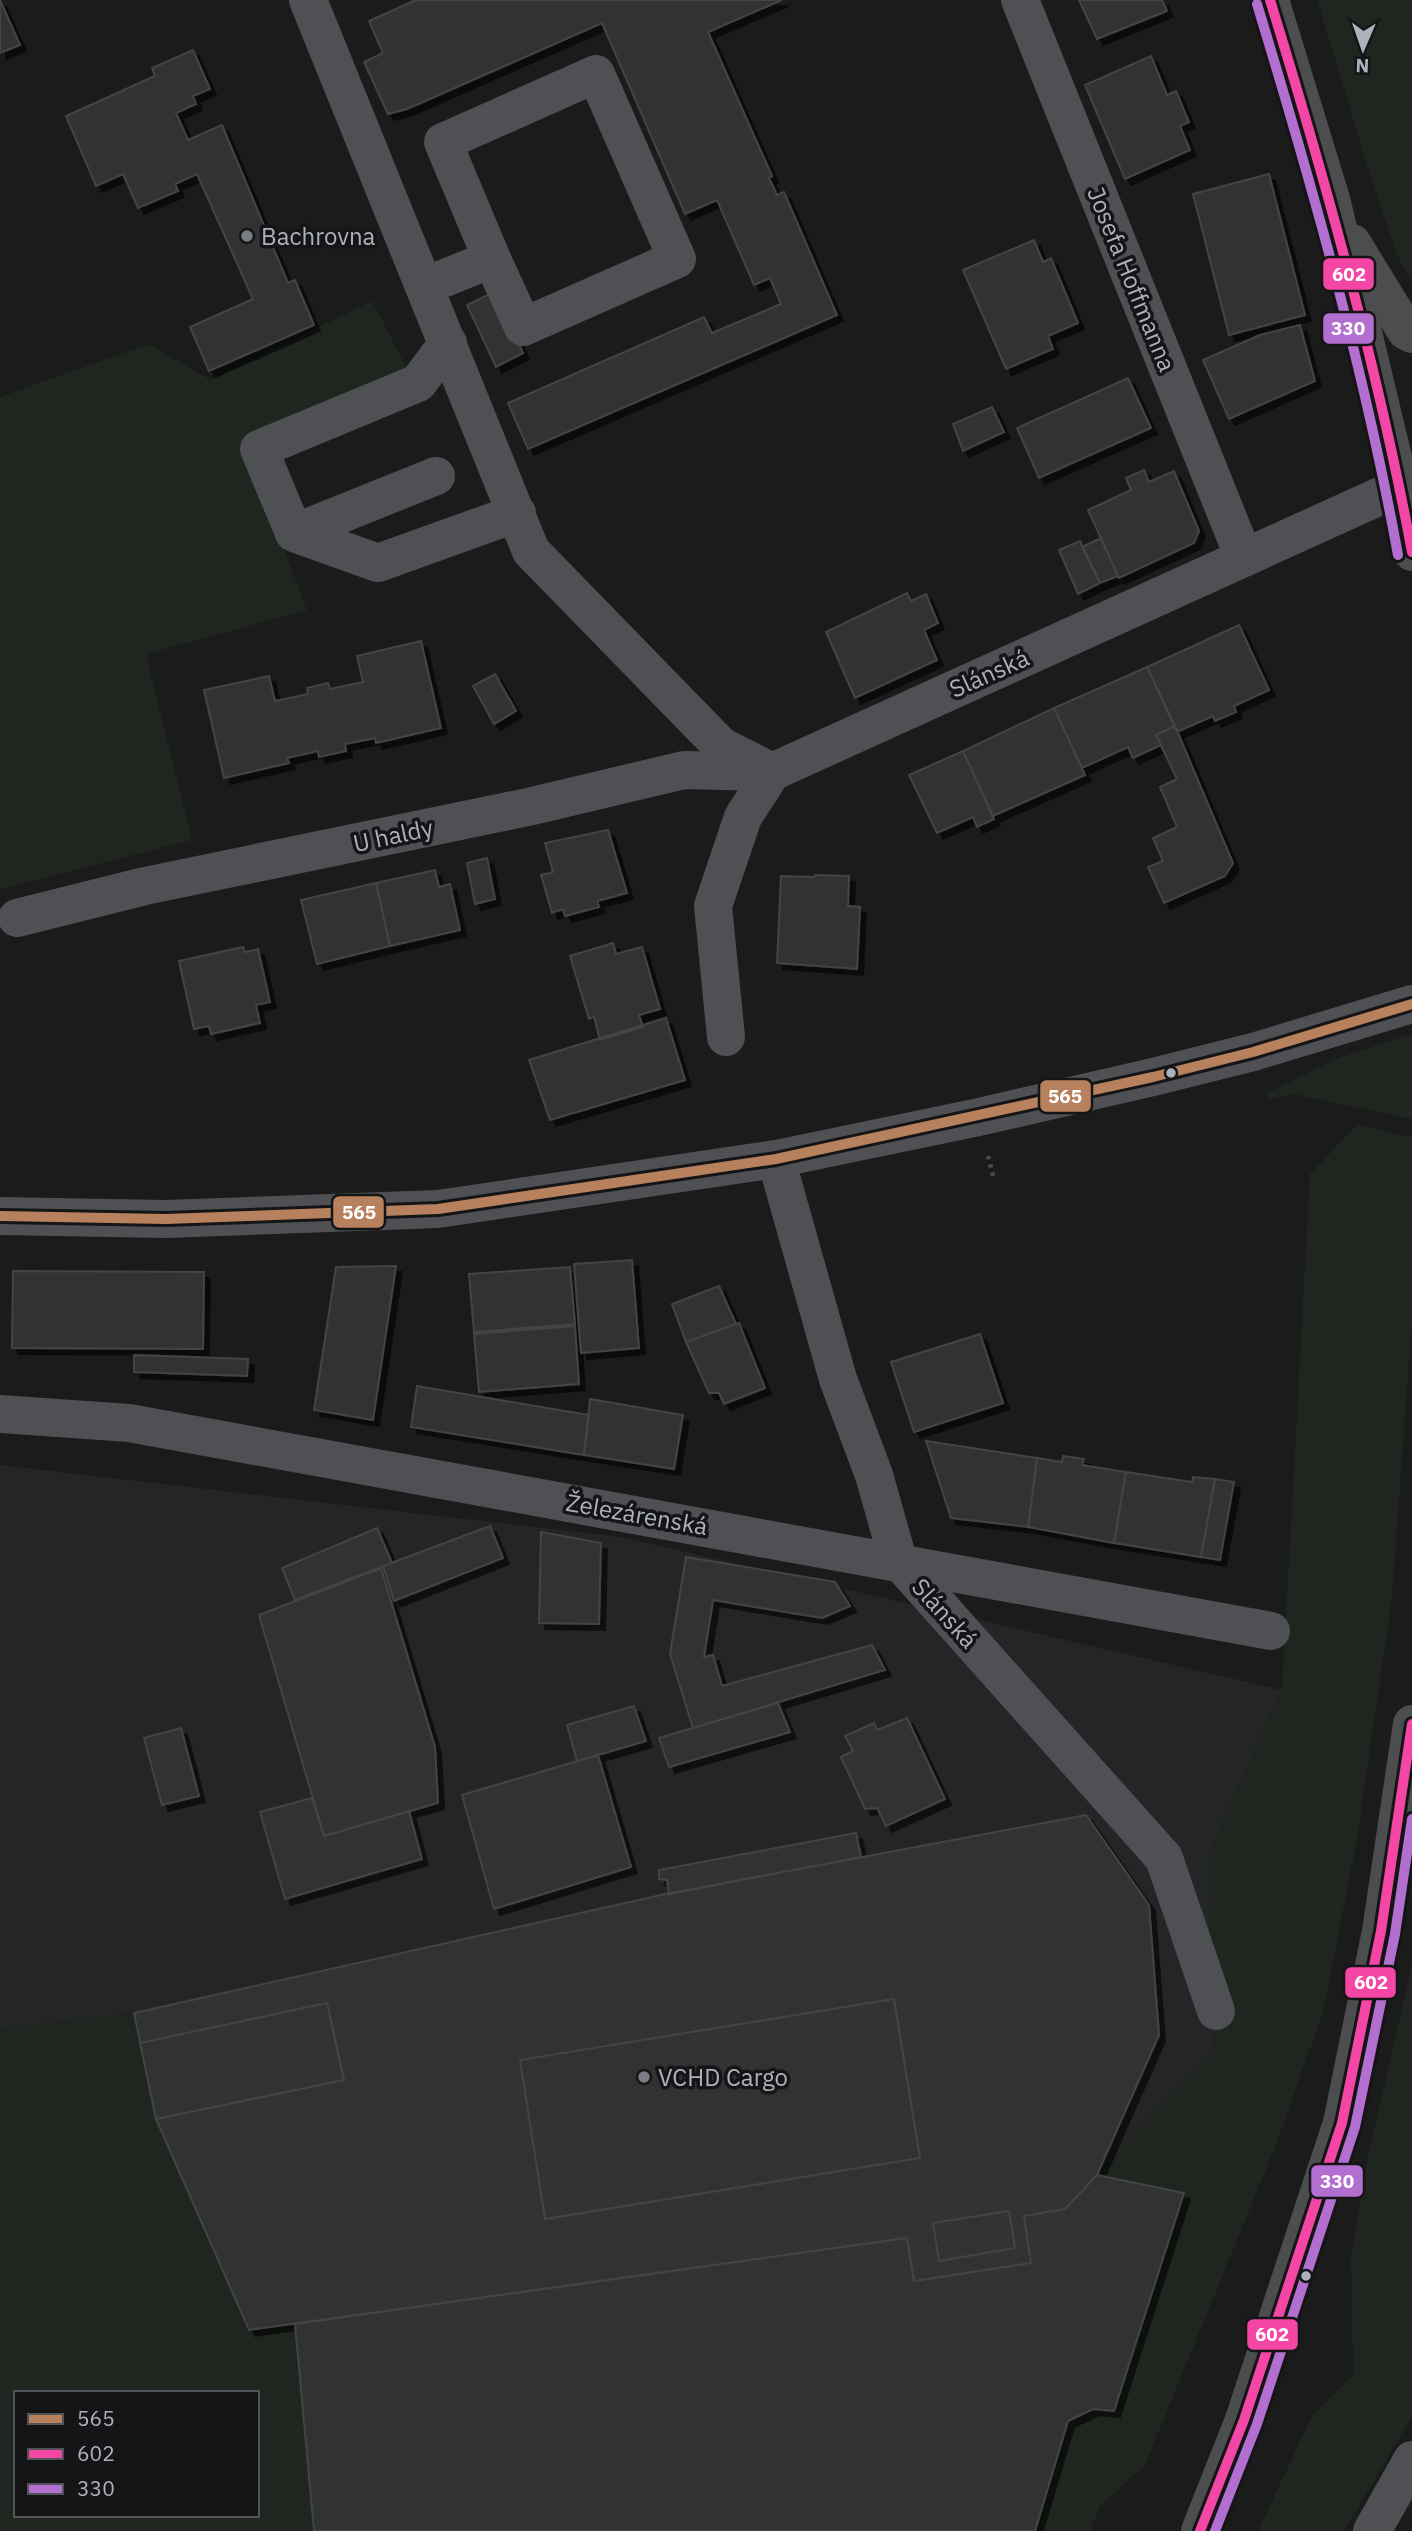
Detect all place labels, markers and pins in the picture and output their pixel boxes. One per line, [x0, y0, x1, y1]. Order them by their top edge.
place label: Bachrovna [261, 220, 376, 252]
marker: Bachrovna [239, 228, 255, 244]
unlabelled marker [1164, 1066, 1178, 1080]
place label: VCHD Cargo [658, 2061, 788, 2093]
marker: VCHD Cargo [636, 2069, 652, 2085]
unlabelled marker [1299, 2269, 1313, 2283]

